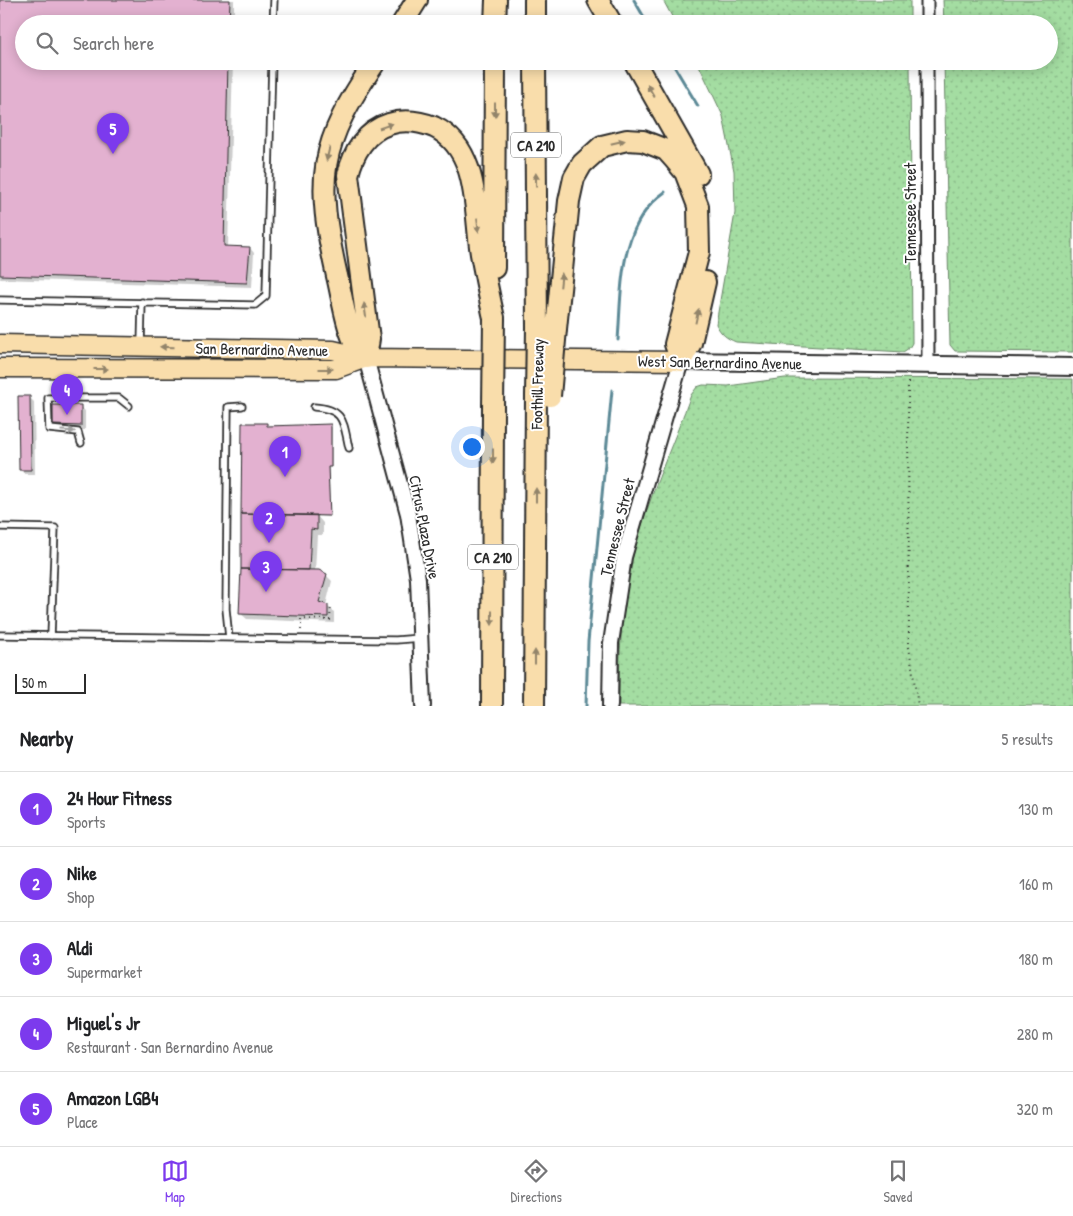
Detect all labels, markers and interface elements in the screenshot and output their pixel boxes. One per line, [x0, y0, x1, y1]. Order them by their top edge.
search box [15, 15, 1058, 70]
icon: search [33, 29, 61, 57]
text: Search here [73, 30, 154, 56]
one-way arrow [647, 85, 656, 98]
one-way arrow [491, 102, 499, 118]
pin: 5 [97, 113, 129, 154]
one-way arrow [378, 122, 393, 129]
road number: CA 210 [511, 132, 561, 158]
one-way arrow [610, 138, 626, 146]
one-way arrow [324, 147, 332, 162]
street label: Tennessee Street [899, 162, 921, 263]
one-way arrow [532, 172, 540, 188]
one-way arrow [474, 217, 482, 233]
one-way arrow [557, 272, 565, 288]
one-way arrow [361, 302, 369, 318]
one-way arrow [693, 308, 701, 323]
street label: San Bernardino Avenue [196, 337, 329, 361]
street label: Foothill Freeway [525, 338, 549, 430]
one-way arrow [159, 343, 175, 351]
street label: West San Bernardino Avenue [638, 350, 803, 374]
one-way arrow [93, 365, 109, 373]
one-way arrow [319, 365, 335, 373]
pin: 4 [51, 374, 83, 415]
one-way arrow [61, 427, 77, 435]
your location [459, 434, 485, 460]
pin: 1 [269, 436, 301, 477]
one-way arrow [489, 448, 497, 464]
street label: Citrus Plaza Drive [404, 473, 446, 581]
street label: Tennessee Street [594, 475, 640, 579]
one-way arrow [532, 487, 540, 503]
pin: 2 [253, 502, 285, 543]
road number: CA 210 [468, 544, 518, 570]
pin: 3 [250, 551, 282, 592]
one-way arrow [488, 611, 496, 627]
one-way arrow [531, 649, 539, 665]
scale bar [15, 671, 86, 694]
text: 50 m [22, 673, 47, 692]
text: Nearby [20, 724, 73, 753]
text: 5 results [1002, 728, 1053, 750]
text: 24 Hour Fitness [67, 785, 172, 811]
text: 1 [33, 798, 39, 820]
text: 130 m [1018, 798, 1053, 820]
text: Sports [67, 811, 105, 833]
text: Nike [67, 860, 97, 886]
text: 2 [32, 873, 40, 895]
text: 160 m [1019, 873, 1053, 895]
text: Shop [67, 886, 94, 908]
text: Aldi [67, 935, 93, 961]
text: 3 [32, 948, 40, 970]
text: 180 m [1019, 948, 1053, 970]
text: Supermarket [67, 961, 142, 983]
text: Miguel's Jr [67, 1010, 140, 1036]
text: 4 [33, 1023, 39, 1045]
text: 280 m [1017, 1023, 1053, 1045]
text: Restaurant · San Bernardino Avenue [67, 1036, 273, 1058]
text: Amazon LGB4 [67, 1085, 158, 1111]
text: 5 [33, 1098, 39, 1120]
text: 320 m [1017, 1098, 1053, 1120]
text: Place [67, 1111, 98, 1133]
tab: Map [161, 1157, 189, 1206]
tab: Directions [510, 1157, 562, 1206]
tab: Saved [884, 1157, 912, 1206]

